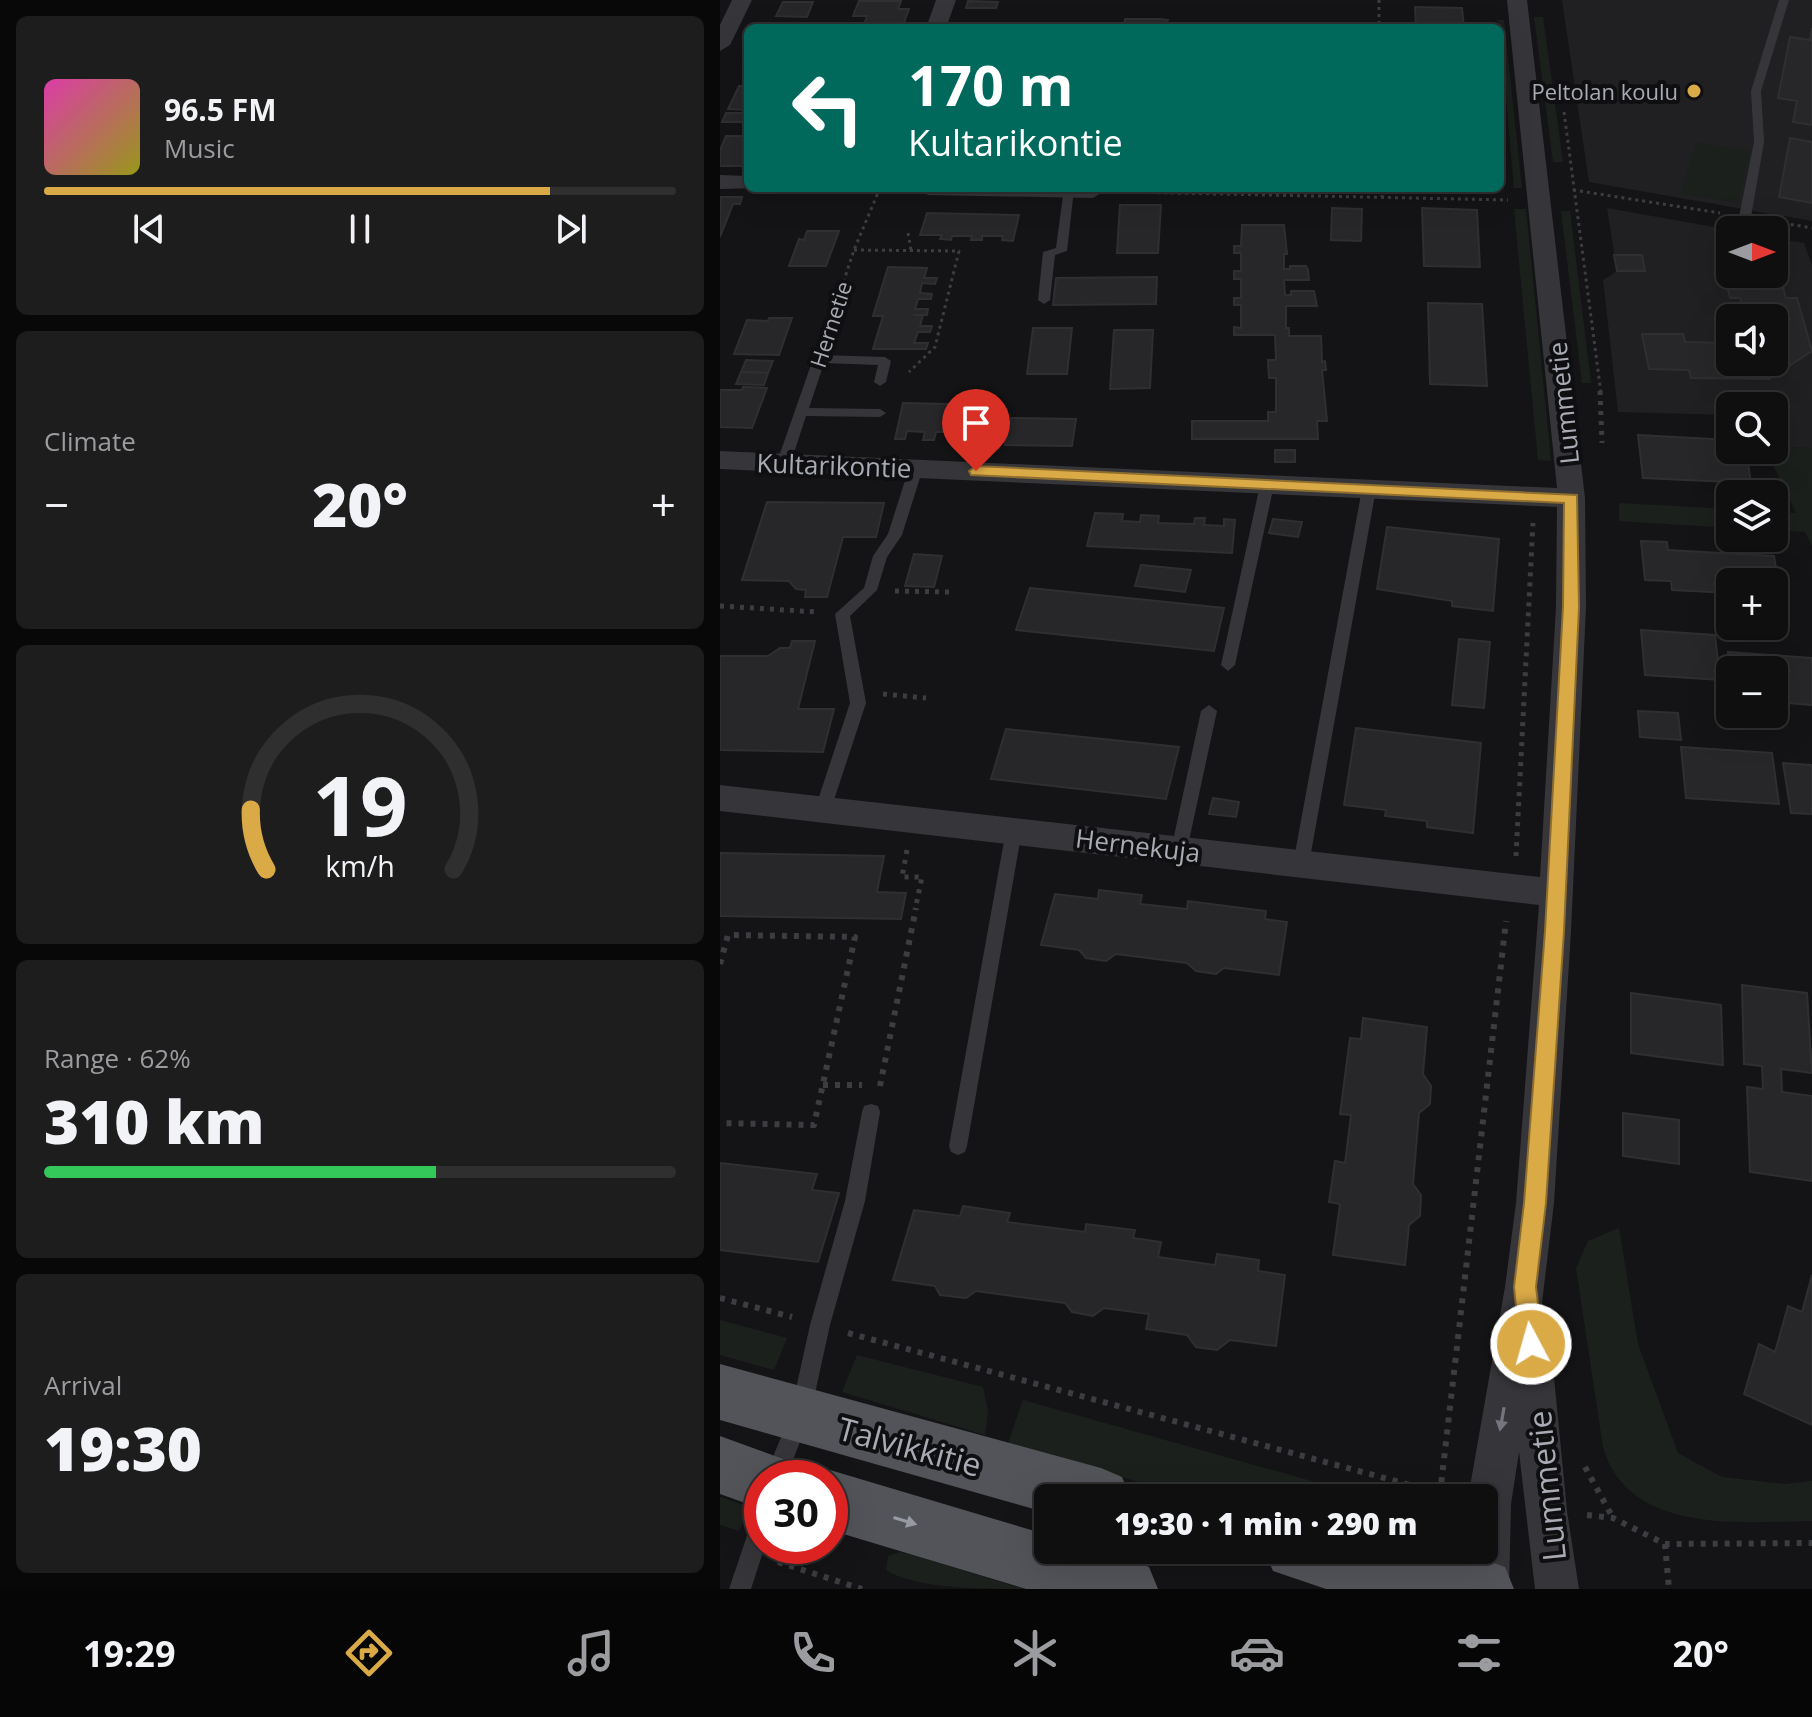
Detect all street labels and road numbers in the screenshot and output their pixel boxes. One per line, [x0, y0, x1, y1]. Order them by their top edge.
street label: Hernetie [802, 277, 858, 371]
street label: Lummetie [1539, 340, 1587, 466]
street label: Kultarikontie [756, 444, 912, 486]
street label: Hernekuja [1073, 819, 1203, 871]
street label: Talvikkitie [834, 1406, 986, 1486]
street label: Lummetie [1517, 1409, 1575, 1563]

